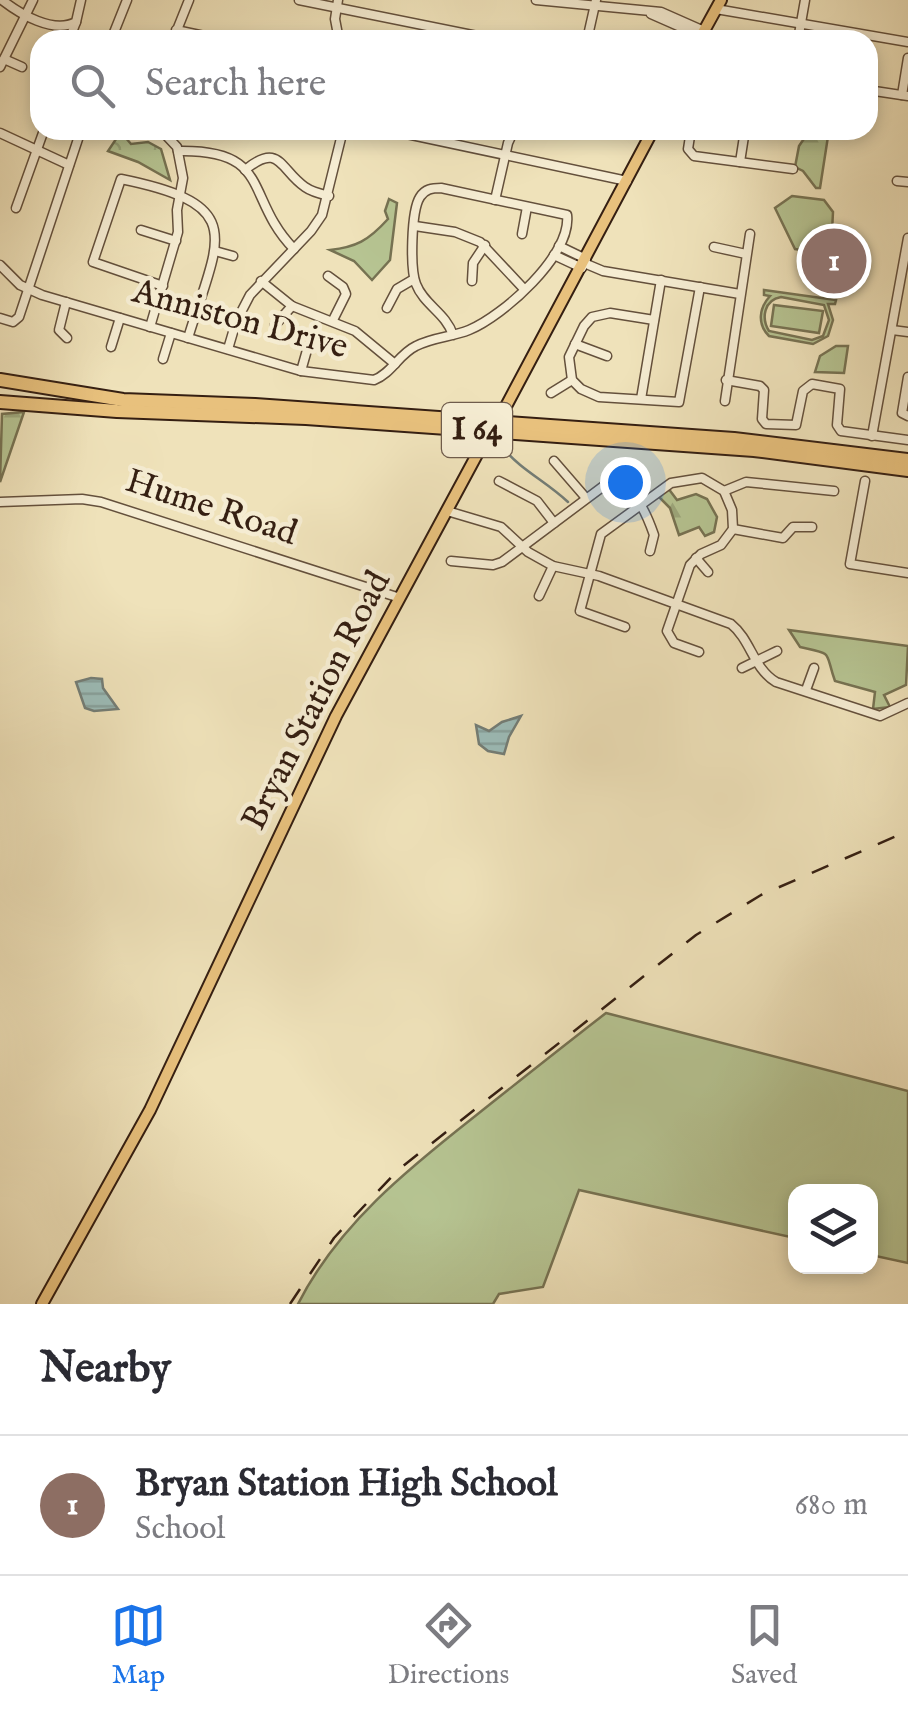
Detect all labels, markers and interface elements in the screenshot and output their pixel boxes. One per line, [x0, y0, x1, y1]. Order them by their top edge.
search box [30, 30, 878, 140]
icon: search [65, 58, 120, 113]
text: Search here [145, 61, 326, 109]
pin: 1 [802, 224, 866, 298]
street label: Anniston Drive [126, 269, 353, 370]
road number: I 64 [442, 403, 512, 457]
your location [600, 457, 651, 508]
street label: Hume Road [120, 459, 303, 557]
street label: Bryan Station Road [232, 564, 402, 838]
map controls [788, 1184, 878, 1274]
button: layers [788, 1184, 878, 1274]
text: Nearby [40, 1343, 171, 1396]
text: Bryan Station High School [135, 1461, 557, 1509]
text: 1 [67, 1485, 78, 1526]
text: 680 m [795, 1485, 868, 1526]
text: School [135, 1509, 225, 1550]
tab: Map [111, 1598, 166, 1693]
tab: Directions [387, 1598, 509, 1693]
tab: Saved [731, 1598, 797, 1693]

